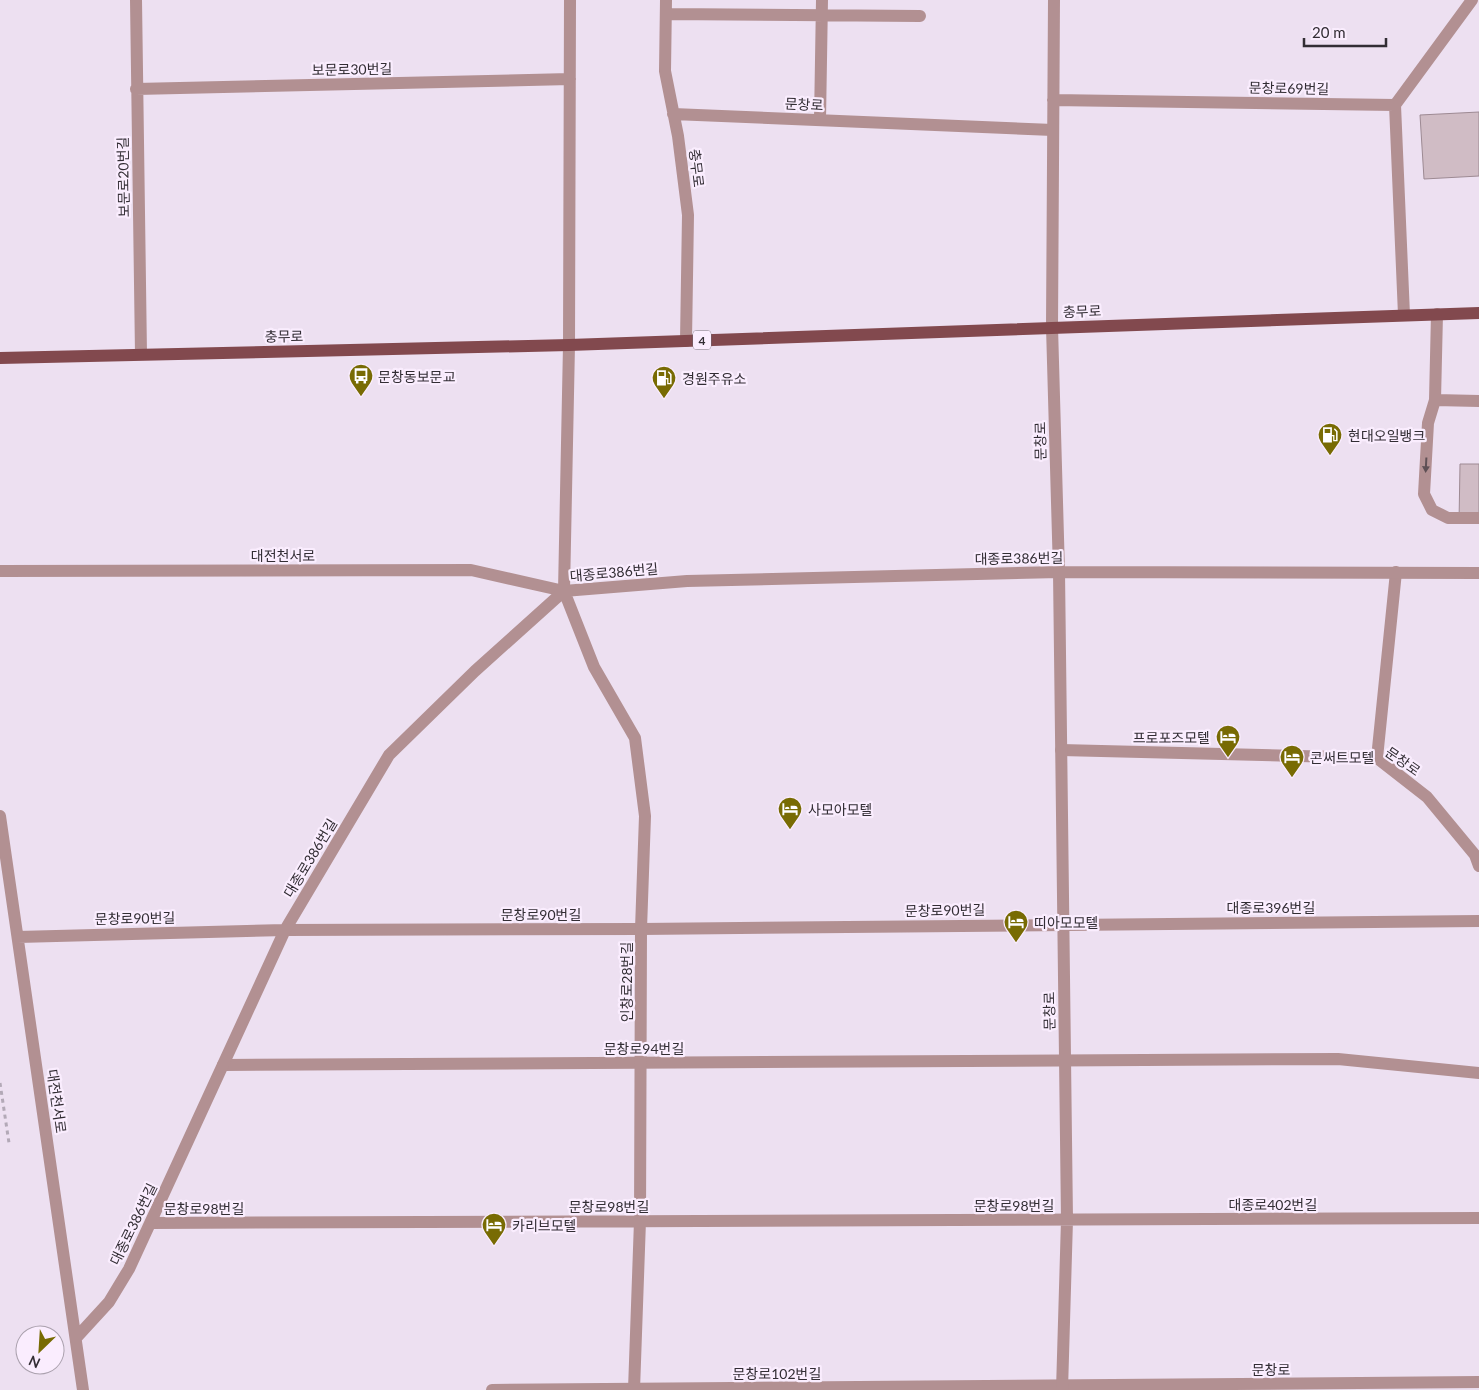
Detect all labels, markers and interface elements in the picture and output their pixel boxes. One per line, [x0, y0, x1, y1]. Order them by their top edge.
scale bar [1304, 15, 1386, 47]
text: 20 m [1312, 23, 1346, 41]
street label: 보문로30번길 [312, 60, 392, 78]
street label: 문창로69번길 [1249, 79, 1329, 97]
street label: 문창로 [784, 95, 824, 114]
street label: 보문로20번길 [114, 137, 132, 217]
street label: 충무로 [686, 148, 708, 188]
street label: 충무로 [1062, 302, 1102, 320]
street label: 충무로 [265, 327, 304, 345]
road number: 4 [693, 330, 711, 350]
bus stop icon: 문창동보문교 [348, 363, 374, 397]
fuel station icon: 경원주유소 [651, 365, 677, 399]
place label: 문창동보문교 [378, 368, 455, 385]
place label: 경원주유소 [682, 370, 747, 387]
street label: 문창로 [1031, 421, 1049, 460]
fuel station icon: 현대오일뱅크 [1317, 422, 1343, 456]
place label: 현대오일뱅크 [1348, 427, 1425, 444]
one-way arrow [1421, 458, 1429, 474]
street label: 대전천서로 [251, 547, 315, 564]
street label: 대종로386번길 [974, 549, 1064, 567]
street label: 대종로386번길 [569, 560, 659, 584]
hotel icon: 프로포즈모텔 [1215, 724, 1241, 758]
place label: 프로포즈모텔 [1133, 729, 1210, 746]
street label: 문창로 [1382, 743, 1424, 779]
hotel icon: 콘써트모텔 [1279, 744, 1305, 778]
place label: 콘써트모텔 [1310, 749, 1374, 766]
hotel icon: 사모아모텔 [777, 796, 803, 830]
place label: 사모아모텔 [808, 801, 872, 818]
street label: 대종로386번길 [280, 816, 340, 900]
street label: 대종로396번길 [1227, 899, 1315, 916]
street label: 문창로90번길 [905, 901, 985, 919]
street label: 문창로90번길 [501, 906, 581, 923]
street label: 문창로90번길 [95, 909, 175, 927]
hotel icon: 띠아모모텔 [1003, 909, 1029, 943]
place label: 띠아모모텔 [1034, 914, 1098, 931]
street label: 인창로28번길 [618, 942, 635, 1022]
street label: 문창로 [1040, 991, 1058, 1030]
street label: 문창로94번길 [604, 1040, 684, 1057]
street label: 대전천서로 [44, 1068, 70, 1134]
street label: 대종로386번길 [106, 1180, 160, 1268]
street label: 대종로402번길 [1229, 1196, 1317, 1213]
street label: 문창로98번길 [974, 1197, 1054, 1214]
street label: 문창로98번길 [569, 1198, 649, 1215]
street label: 문창로98번길 [164, 1200, 244, 1217]
hotel icon: 카리브모텔 [481, 1212, 507, 1246]
place label: 카리브모텔 [512, 1217, 576, 1234]
north arrow [15, 1325, 65, 1375]
text: N [26, 1352, 43, 1372]
street label: 문창로 [1252, 1361, 1290, 1378]
street label: 문창로102번길 [733, 1365, 821, 1382]

